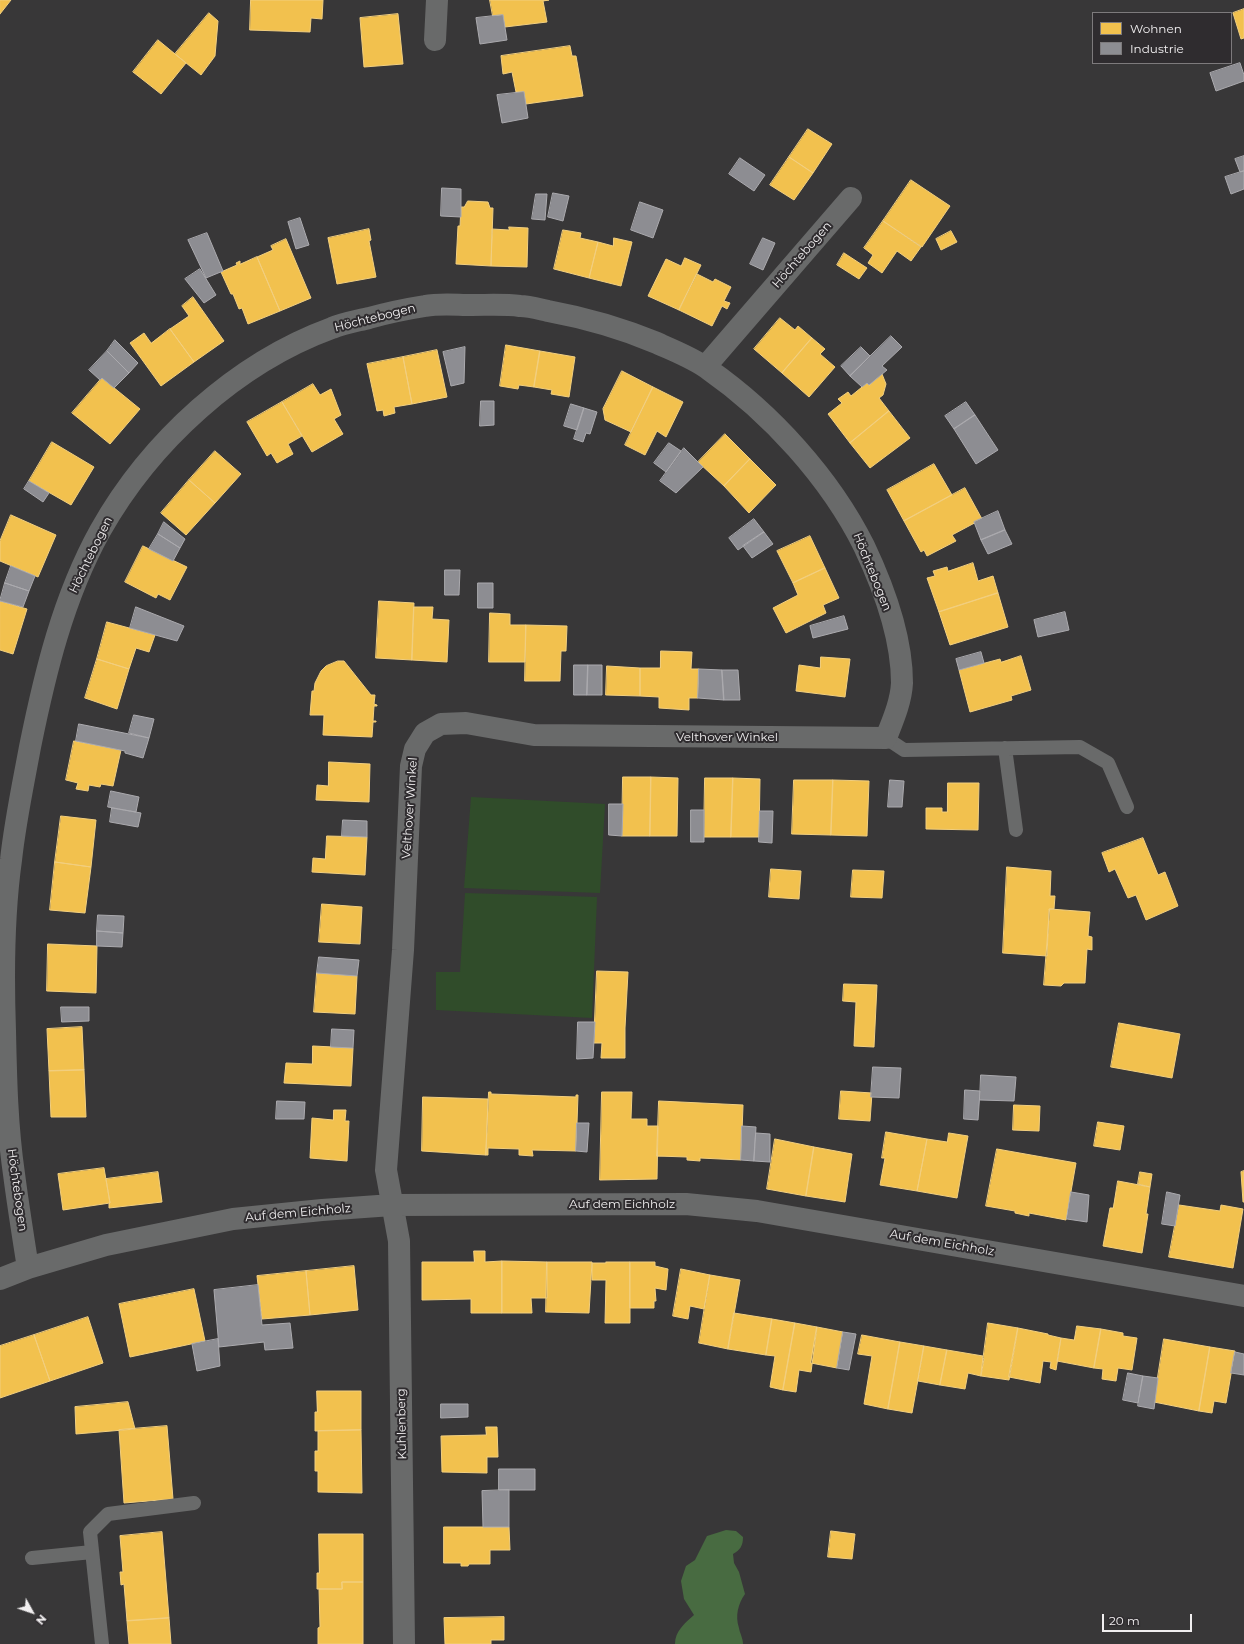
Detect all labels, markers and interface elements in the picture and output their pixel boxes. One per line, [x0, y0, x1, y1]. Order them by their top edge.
legend [1092, 12, 1232, 64]
text: Wohnen [1130, 21, 1182, 36]
text: Industrie [1130, 41, 1184, 56]
street label: Höchtebogen [769, 219, 835, 291]
street label: Höchtebogen [333, 301, 417, 335]
street label: Höchtebogen [66, 514, 116, 596]
street label: Höchtebogen [850, 531, 894, 613]
street label: Velthover Winkel [676, 730, 778, 744]
street label: Velthover Winkel [399, 757, 421, 859]
street label: Höchtebogen [4, 1148, 30, 1232]
street label: Auf dem Eichholz [569, 1197, 675, 1211]
street label: Auf dem Eichholz [245, 1201, 351, 1225]
street label: Auf dem Eichholz [889, 1227, 995, 1259]
street label: Kuhlenberg [394, 1388, 410, 1460]
north arrow [12, 1592, 52, 1632]
scale bar [1104, 1606, 1194, 1632]
text: N [33, 1612, 49, 1628]
text: 20 m [1109, 1613, 1140, 1628]

